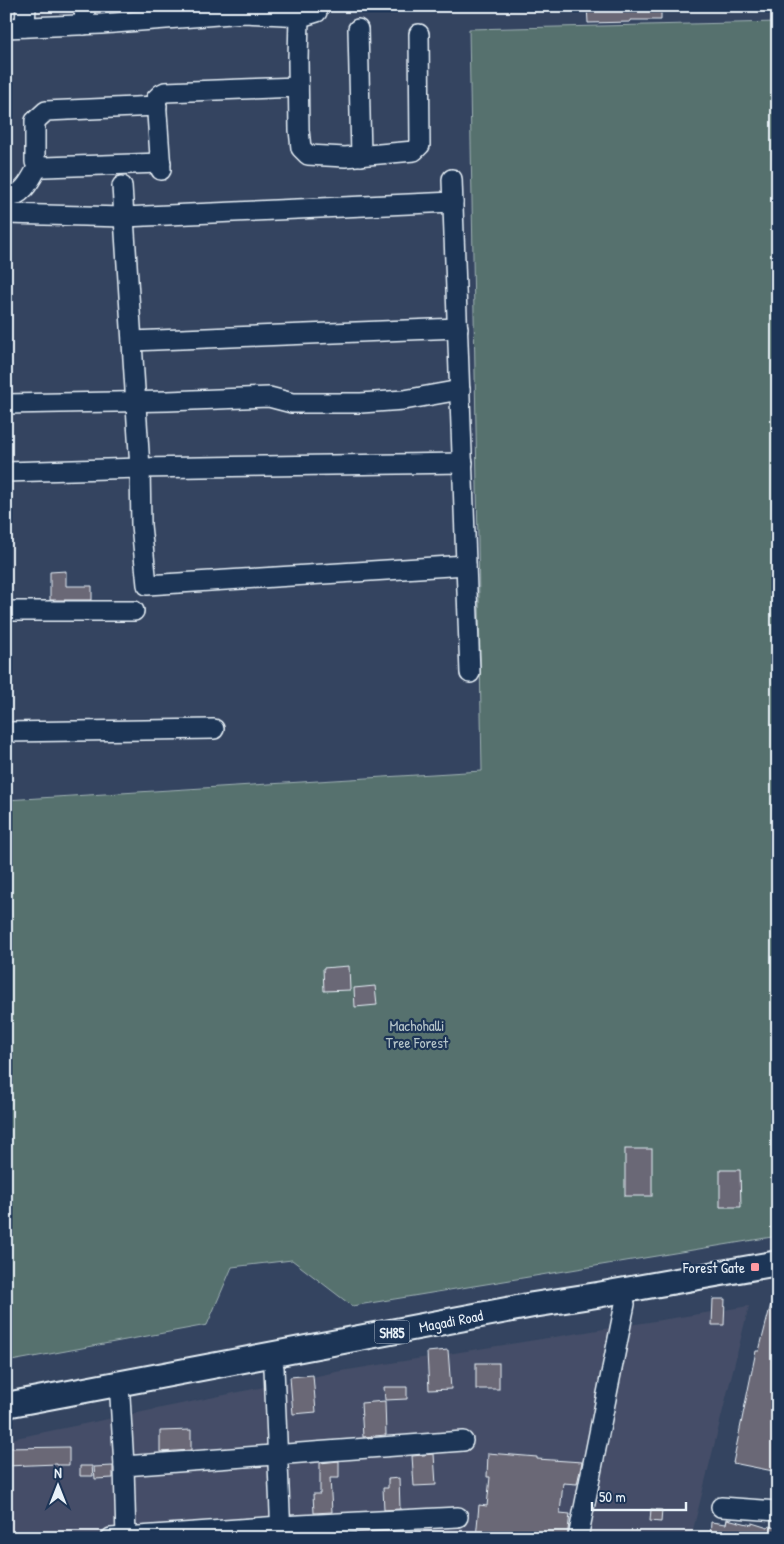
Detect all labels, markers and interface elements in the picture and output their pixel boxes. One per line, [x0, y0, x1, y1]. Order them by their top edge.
park label: Machohalli Tree Forest [386, 1015, 449, 1053]
place label: Forest Gate [682, 1257, 745, 1278]
marker: Forest Gate [749, 1261, 761, 1273]
street label: Magadi Road [417, 1305, 485, 1337]
road number: SH85 [374, 1320, 410, 1344]
north arrow [32, 1462, 82, 1512]
text: N [54, 1463, 62, 1482]
scale bar [592, 1479, 685, 1511]
text: 50 m [599, 1486, 626, 1507]

